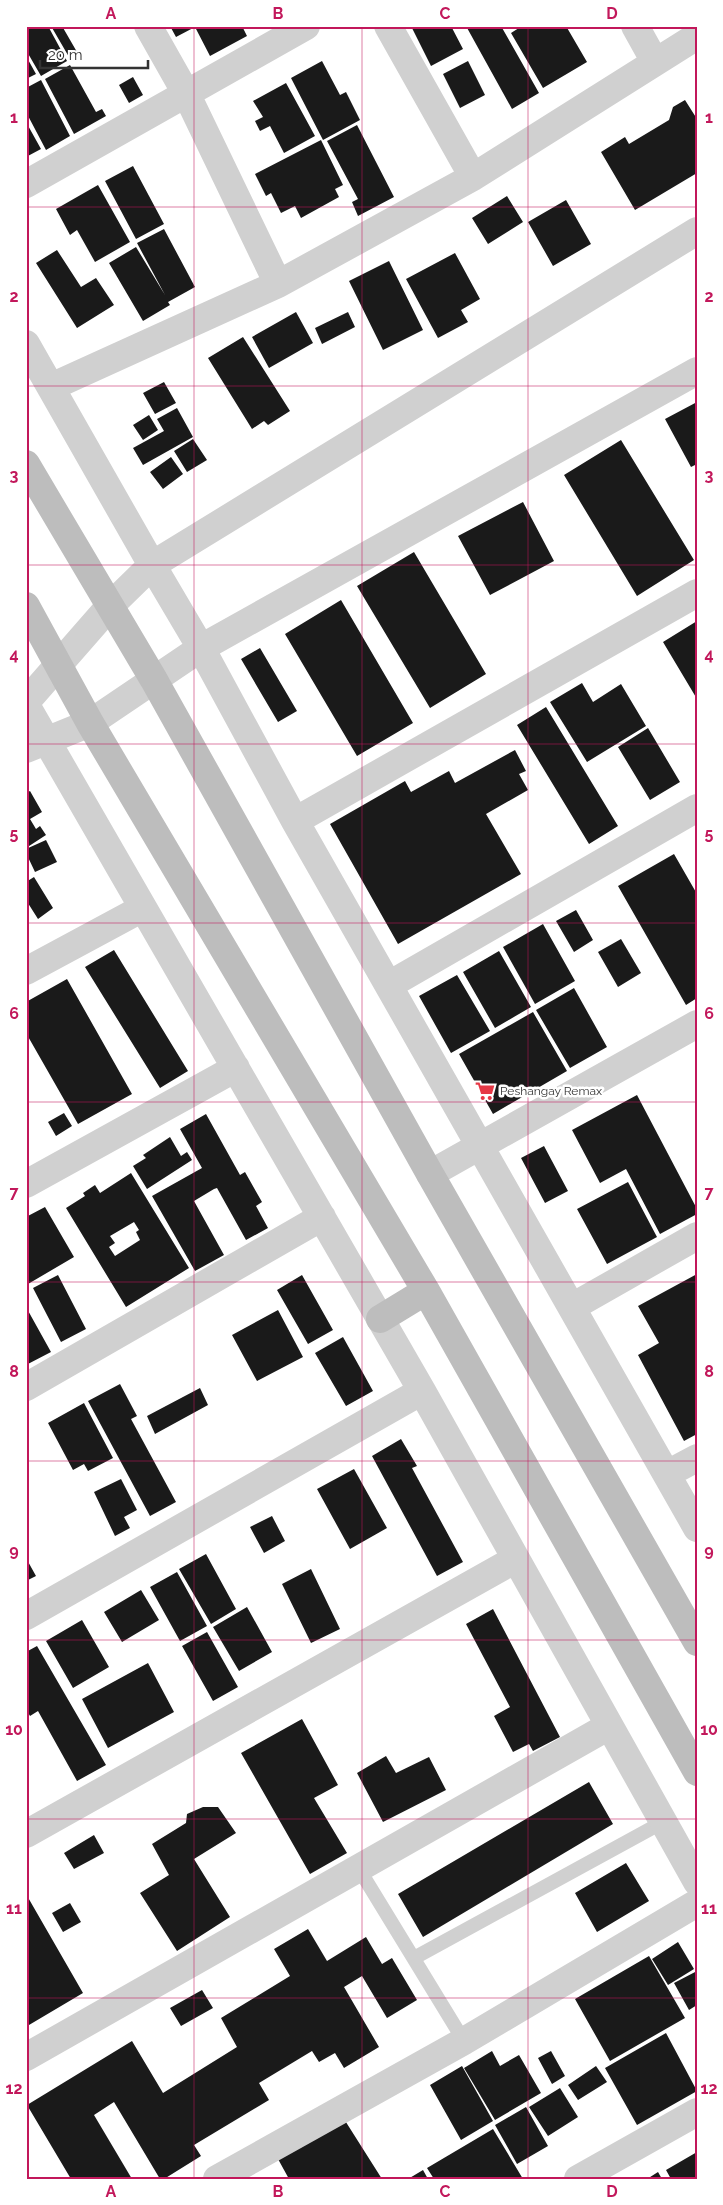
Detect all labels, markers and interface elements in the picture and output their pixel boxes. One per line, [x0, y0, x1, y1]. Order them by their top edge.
text: A [106, 4, 117, 23]
text: B [273, 4, 284, 23]
text: C [440, 4, 451, 23]
text: D [606, 4, 618, 23]
scale bar [40, 38, 148, 70]
text: 20 m [48, 46, 83, 64]
text: 1 [10, 108, 18, 127]
text: 1 [705, 108, 713, 127]
text: 2 [9, 287, 19, 306]
text: 2 [704, 287, 714, 306]
text: 3 [10, 466, 19, 485]
text: 3 [705, 466, 714, 485]
text: 4 [9, 645, 19, 664]
text: 4 [704, 645, 714, 664]
text: 5 [10, 824, 19, 843]
text: 5 [705, 824, 714, 843]
text: 6 [9, 1004, 19, 1023]
text: 6 [704, 1004, 714, 1023]
supermarket icon: Peshangay Remax [474, 1080, 496, 1102]
place label: Peshangay Remax [500, 1084, 602, 1098]
text: 7 [10, 1183, 19, 1202]
text: 7 [705, 1183, 714, 1202]
text: 8 [9, 1362, 19, 1381]
text: 8 [704, 1362, 714, 1381]
text: 9 [9, 1541, 19, 1560]
text: 9 [704, 1541, 714, 1560]
text: 10 [5, 1720, 23, 1739]
text: 10 [700, 1720, 718, 1739]
text: 11 [6, 1899, 22, 1918]
text: 11 [701, 1899, 717, 1918]
text: 12 [6, 2079, 22, 2098]
text: 12 [701, 2079, 717, 2098]
text: A [106, 2182, 117, 2201]
text: B [273, 2182, 284, 2201]
text: C [440, 2182, 451, 2201]
text: D [606, 2182, 618, 2201]

